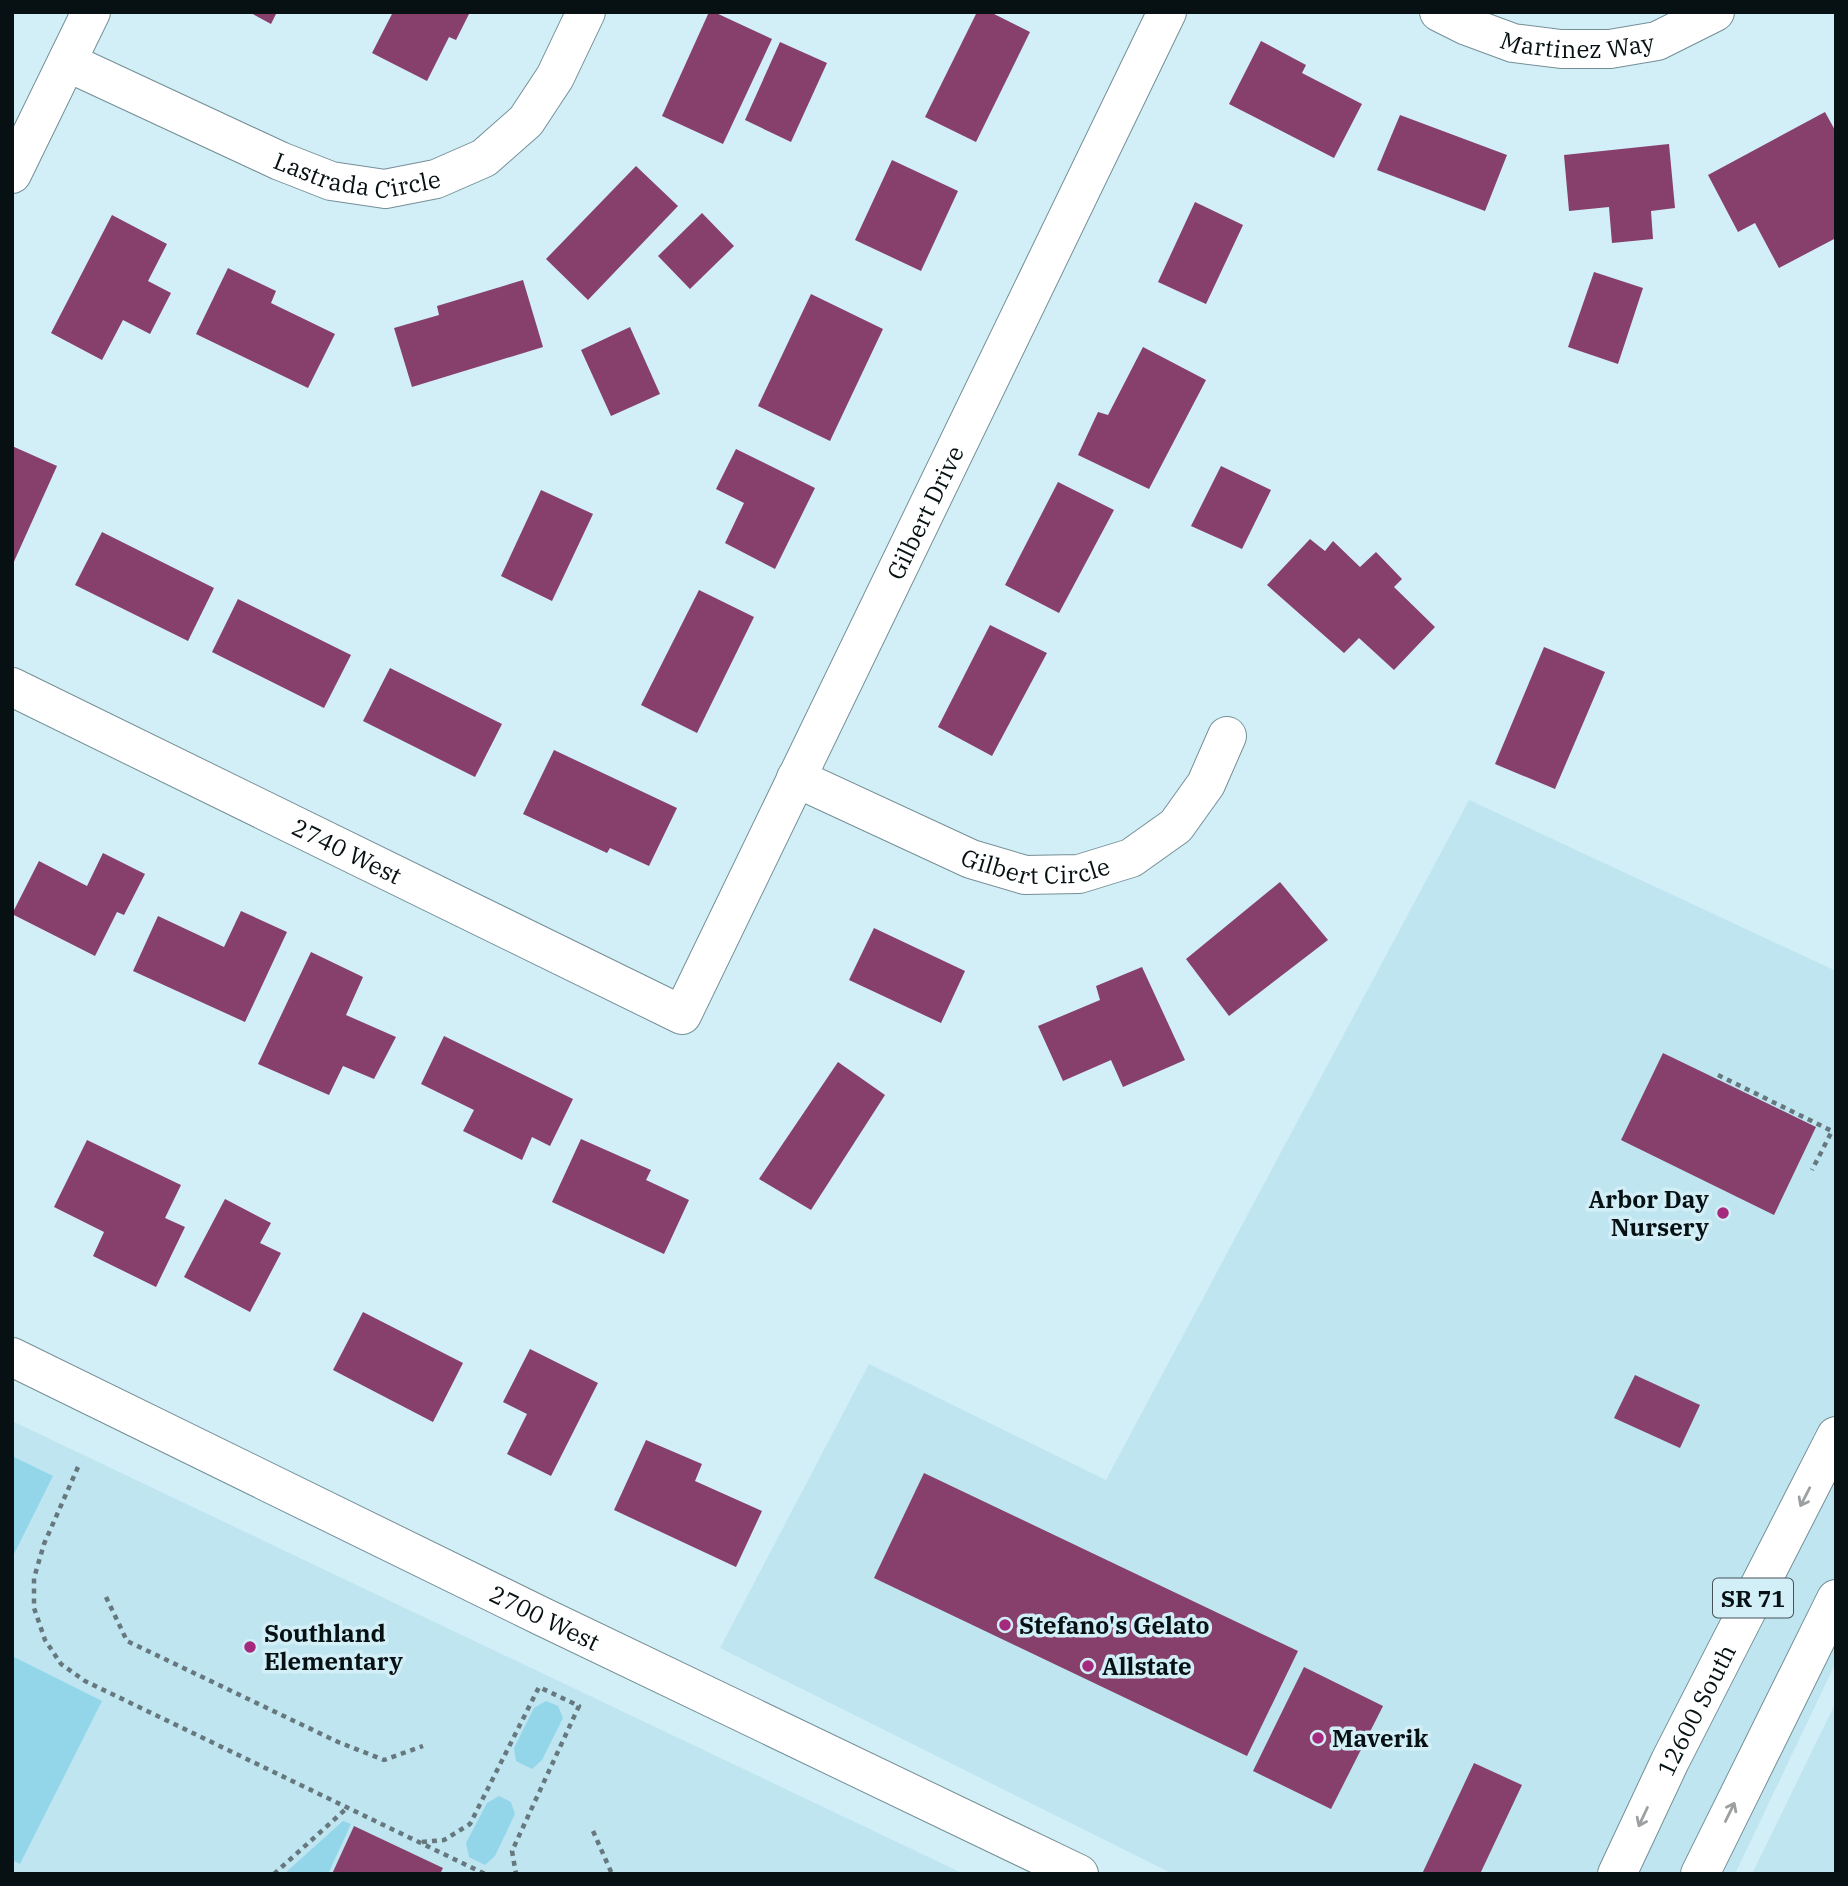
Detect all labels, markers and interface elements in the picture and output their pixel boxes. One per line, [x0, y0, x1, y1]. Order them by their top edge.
street label: Martinez Way [1496, 24, 1657, 65]
street label: Lastrada Circle [269, 144, 443, 206]
street label: Gilbert Drive [879, 440, 971, 585]
street label: 2740 West [287, 811, 407, 891]
street label: Gilbert Circle [956, 841, 1114, 892]
place label: Arbor Day Nursery [1589, 1183, 1709, 1243]
marker: Arbor Day Nursery [1715, 1205, 1731, 1221]
one-way arrow [1797, 1486, 1811, 1507]
street label: 2700 West [484, 1577, 605, 1658]
road number: SR 71 [1713, 1578, 1793, 1618]
place label: Stefano's Gelato [1019, 1609, 1210, 1641]
place label: Southland Elementary [264, 1617, 403, 1677]
marker: Stefano's Gelato [997, 1617, 1013, 1633]
marker: Southland Elementary [242, 1639, 258, 1655]
street label: 12600 South [1649, 1639, 1743, 1781]
place label: Allstate [1102, 1650, 1192, 1682]
marker: Allstate [1080, 1658, 1096, 1674]
place label: Maverik [1332, 1722, 1428, 1754]
marker: Maverik [1310, 1730, 1326, 1746]
one-way arrow [1724, 1802, 1737, 1823]
one-way arrow [1636, 1806, 1650, 1827]

